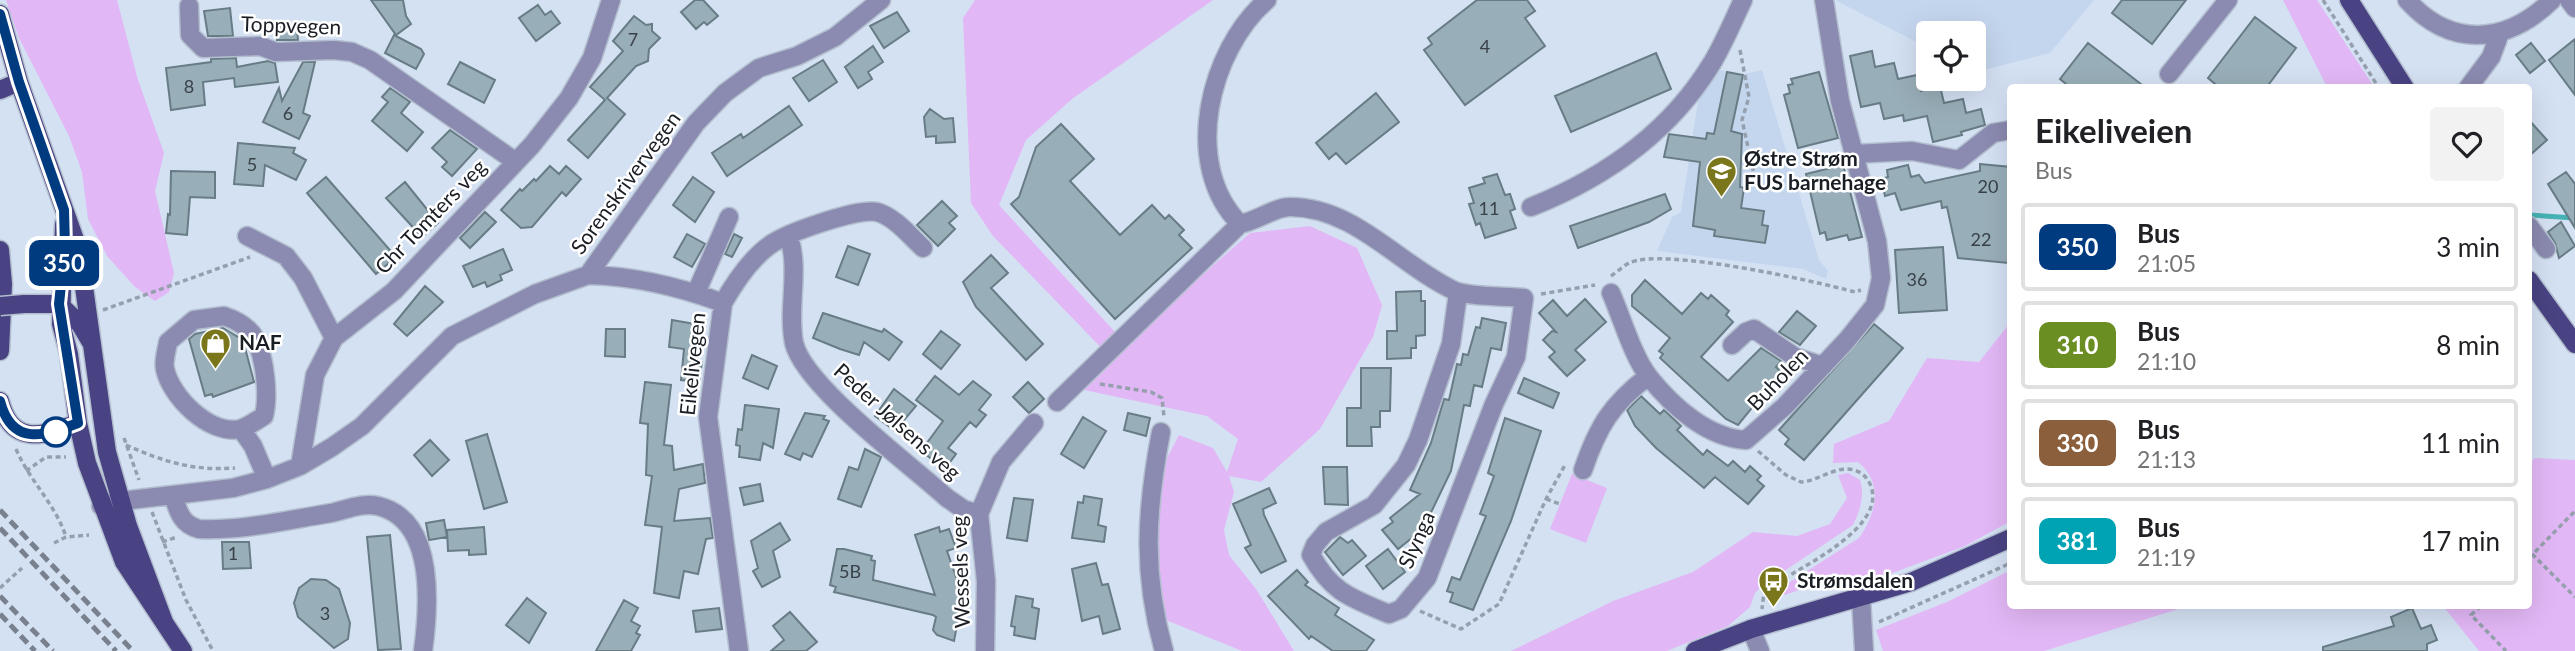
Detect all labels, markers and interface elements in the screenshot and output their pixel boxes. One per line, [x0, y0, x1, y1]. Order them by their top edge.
street label: Toppvegen [241, 10, 342, 39]
map controls [1916, 21, 1986, 91]
button: locate [1916, 21, 1986, 91]
house number: 7 [628, 28, 638, 50]
house number: 4 [1480, 35, 1490, 57]
house number: 8 [184, 75, 194, 97]
house number: 6 [283, 102, 293, 124]
street label: Sorenskrivervegen [565, 106, 685, 258]
button: heart [2430, 107, 2504, 181]
text: Eikeliveien [2035, 110, 2192, 150]
place label: Østre Strøm FUS barnehage [1744, 145, 1886, 194]
house number: 5 [247, 153, 257, 175]
street label: Chr Tomters veg [369, 154, 491, 278]
school or university icon: Østre Strøm FUS barnehage [1704, 154, 1738, 198]
text: Bus [2035, 156, 2072, 184]
house number: 20 [1978, 175, 1998, 197]
house number: 11 [1479, 197, 1499, 219]
text: Bus [2137, 217, 2180, 249]
house number: 22 [1971, 228, 1991, 250]
text: 3 min [2436, 231, 2500, 263]
text: 350 [2057, 232, 2098, 261]
line badge: 350 [24, 240, 104, 286]
text: 350 [43, 248, 85, 277]
text: 21:05 [2137, 249, 2196, 277]
house number: 36 [1907, 268, 1927, 290]
street label: Eikelivegen [674, 311, 709, 417]
text: Bus [2137, 315, 2180, 347]
shop icon: NAF [199, 326, 233, 370]
place label: NAF [239, 329, 282, 354]
text: 8 min [2436, 329, 2500, 361]
text: 310 [2057, 330, 2098, 359]
street label: Buholen [1741, 343, 1812, 415]
text: 21:10 [2137, 347, 2196, 375]
street label: Peder Jølsens veg [830, 357, 967, 484]
text: Bus [2137, 413, 2180, 445]
unlabelled marker [41, 417, 71, 447]
text: 11 min [2421, 427, 2500, 459]
text: 330 [2057, 428, 2098, 457]
text: 21:13 [2137, 445, 2196, 473]
street label: Slynga [1392, 507, 1439, 572]
text: Bus [2137, 511, 2180, 543]
street label: Wessels veg [945, 515, 974, 629]
text: 17 min [2421, 525, 2500, 557]
text: 381 [2057, 526, 2098, 555]
house number: 1 [228, 542, 238, 564]
text: 21:19 [2137, 543, 2196, 571]
house number: 5B [839, 560, 861, 582]
bus stop icon: Strømsdalen [1757, 564, 1791, 608]
place label: Strømsdalen [1797, 567, 1913, 592]
house number: 3 [320, 602, 330, 624]

